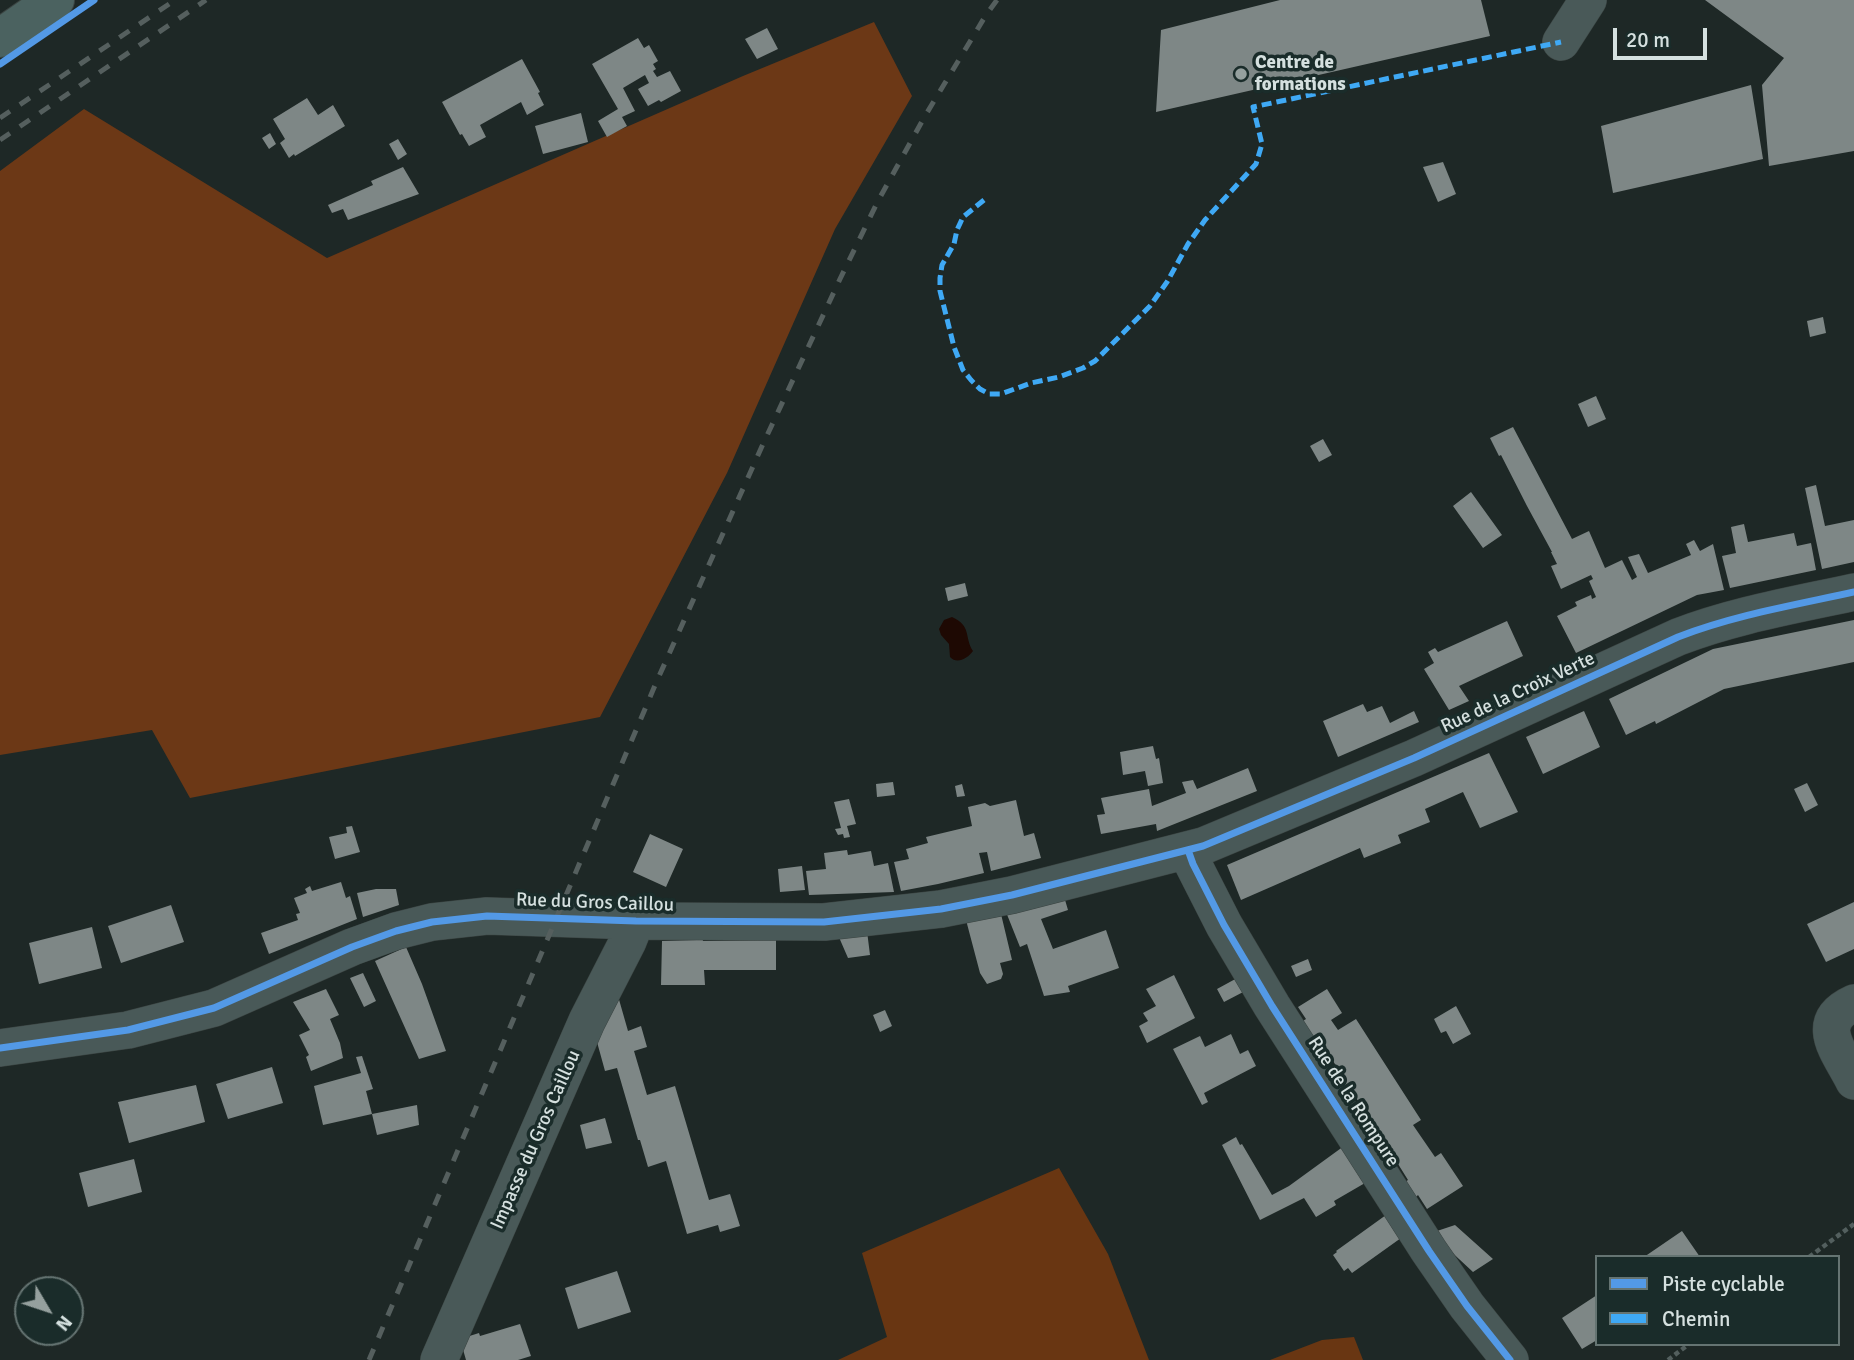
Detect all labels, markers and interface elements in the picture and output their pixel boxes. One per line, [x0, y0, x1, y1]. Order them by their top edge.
scale bar [1616, 14, 1710, 58]
text: 20 m [1626, 27, 1670, 53]
place label: Centre de formations [1255, 52, 1346, 96]
marker: Centre de formations [1233, 66, 1249, 82]
street label: Rue de la Croix Verte [1437, 647, 1599, 739]
street label: Rue du Gros Caillou [516, 889, 674, 917]
street label: Rue de la Rompure [1302, 1032, 1404, 1172]
street label: Impasse du Gros Caillou [486, 1047, 586, 1233]
legend [1595, 1255, 1840, 1346]
text: Piste cyclable [1662, 1271, 1785, 1297]
north arrow [14, 1276, 84, 1346]
text: Chemin [1662, 1306, 1731, 1332]
text: N [50, 1310, 77, 1336]

